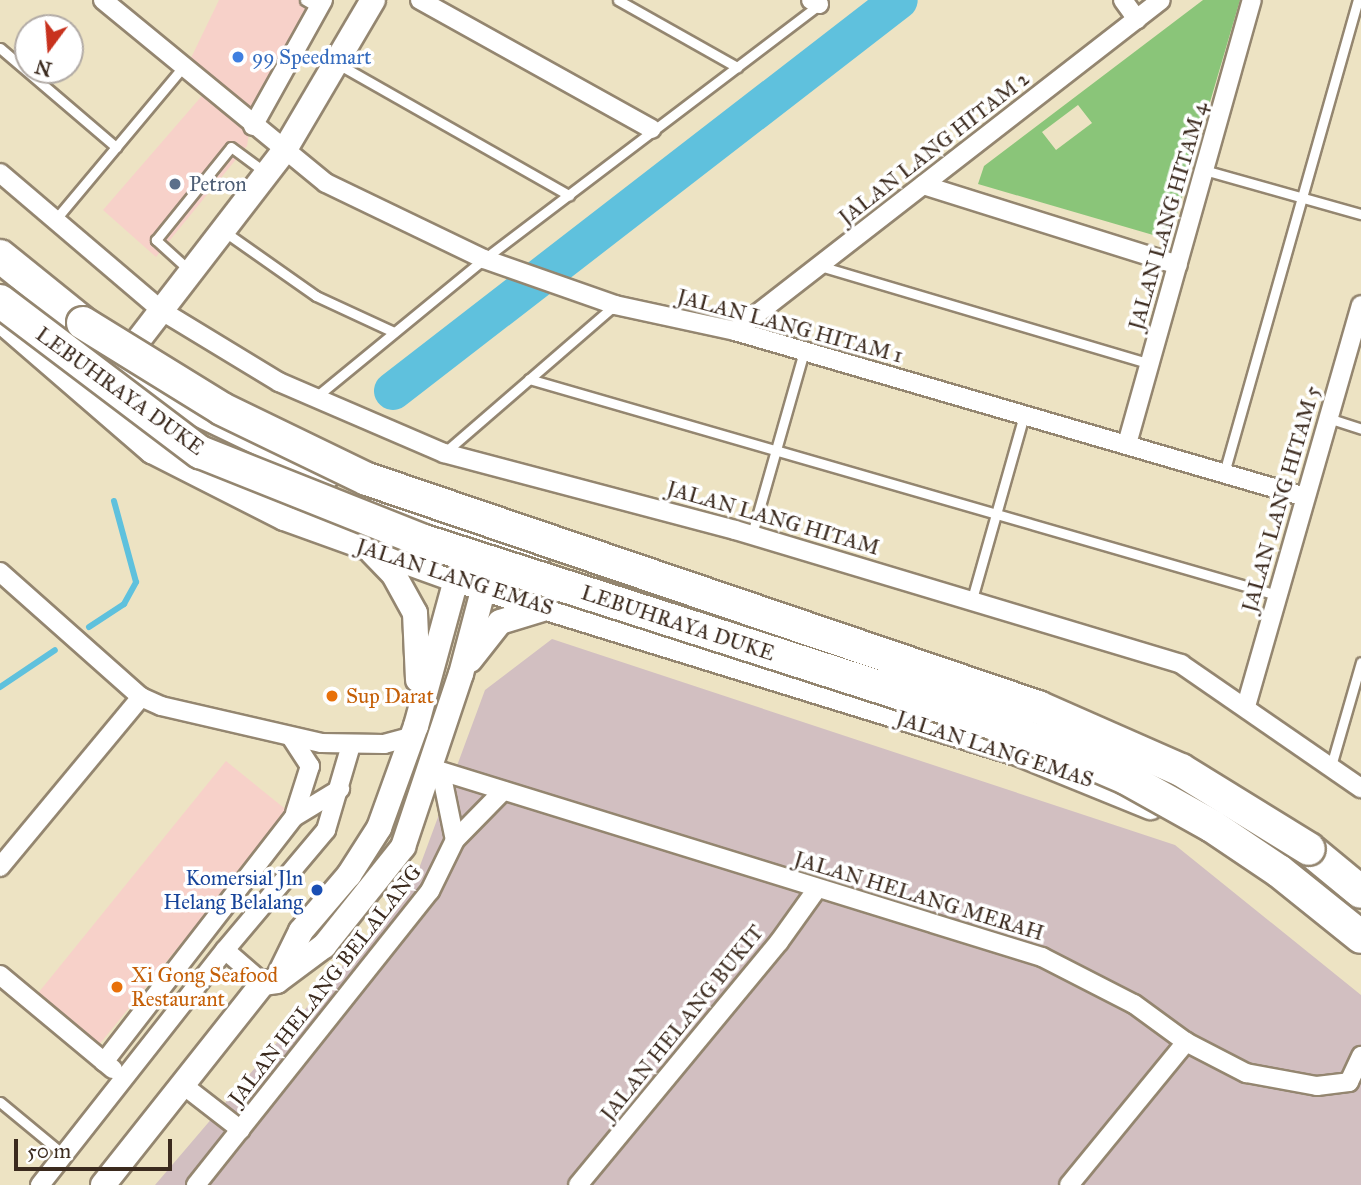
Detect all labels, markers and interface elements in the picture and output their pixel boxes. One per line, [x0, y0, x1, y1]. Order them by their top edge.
north arrow [14, 14, 84, 84]
place label: 99 Speedmart [252, 44, 372, 70]
marker: 99 Speedmart [230, 49, 246, 65]
text: N [33, 54, 55, 81]
street label: JALAN LANG HITAM 2 [834, 66, 1034, 230]
street label: JALAN LANG HITAM 4 [1123, 99, 1213, 333]
place label: Petron [189, 171, 247, 197]
marker: Petron [167, 176, 183, 192]
street label: JALAN LANG HITAM 1 [674, 284, 906, 368]
street label: LEBUHRAYA DUKE [31, 321, 209, 461]
street label: JALAN LANG HITAM 5 [1237, 383, 1325, 615]
street label: JALAN LANG HITAM [664, 476, 882, 560]
street label: JALAN LANG EMAS [353, 533, 557, 621]
street label: LEBUHRAYA DUKE [578, 580, 778, 666]
place label: Sup Darat [346, 683, 434, 709]
marker: Sup Darat [324, 688, 340, 704]
street label: JALAN LANG EMAS [893, 705, 1097, 793]
street label: JALAN HELANG MERAH [791, 846, 1047, 946]
street label: JALAN HELANG BELALANG [223, 860, 427, 1110]
place label: Komersial Jln Helang Belalang [163, 865, 303, 915]
marker: Komersial Jln Helang Belalang [309, 882, 325, 898]
street label: JALAN HELANG BUKIT [595, 920, 769, 1126]
place label: Xi Gong Seafood Restaurant [131, 962, 278, 1012]
marker: Xi Gong Seafood Restaurant [109, 979, 125, 995]
scale bar [18, 1126, 175, 1170]
text: 50 m [27, 1138, 71, 1164]

